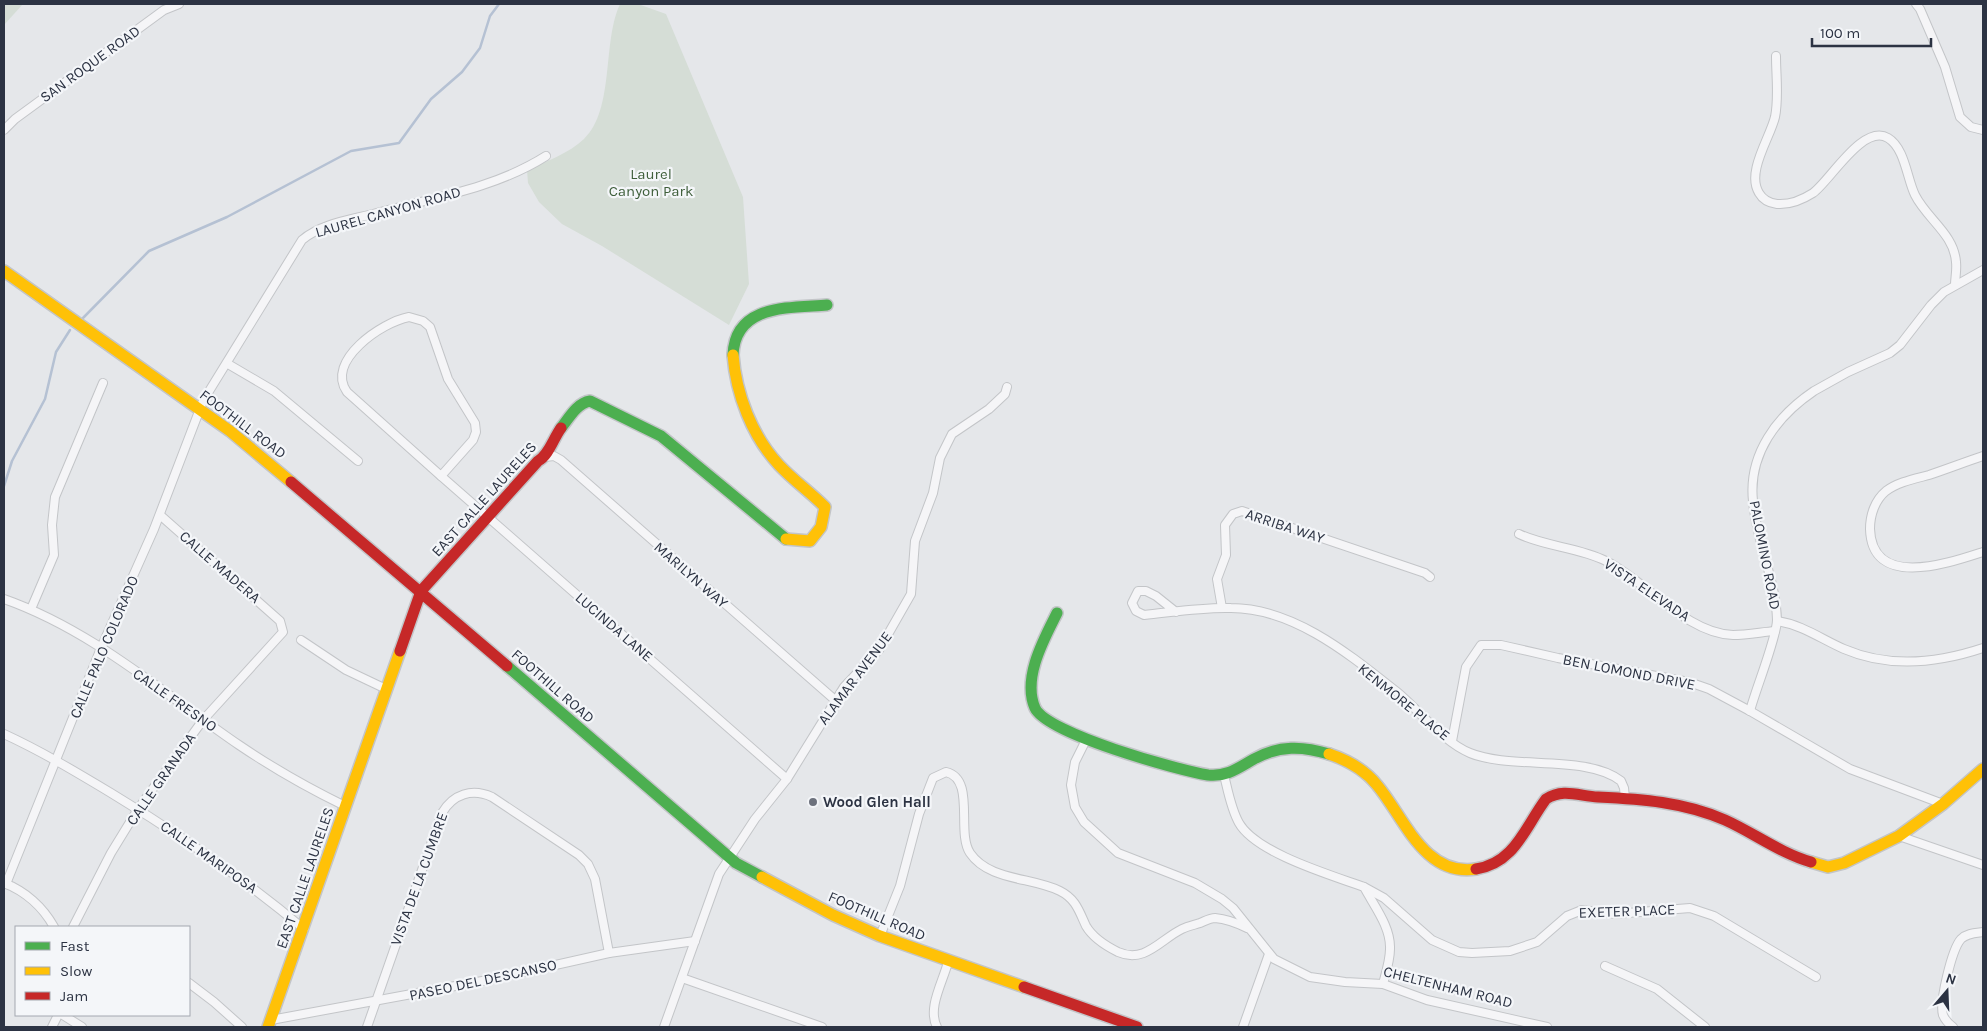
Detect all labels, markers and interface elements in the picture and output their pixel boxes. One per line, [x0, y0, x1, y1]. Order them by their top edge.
scale bar [1812, 15, 1931, 47]
street label: SAN ROQUE ROAD [36, 22, 144, 106]
text: 100 m [1820, 24, 1860, 42]
park label: Laurel Canyon Park [609, 165, 693, 200]
street label: LAUREL CANYON ROAD [313, 183, 463, 241]
street label: FOOTHILL ROAD [196, 386, 290, 462]
street label: EAST CALLE LAURELES [428, 438, 540, 560]
street label: PALOMINO ROAD [1746, 499, 1784, 611]
street label: ARRIBA WAY [1243, 505, 1328, 547]
street label: CALLE MADERA [176, 527, 264, 607]
street label: MARILYN WAY [650, 538, 732, 613]
street label: VISTA ELEVADA [1601, 555, 1694, 626]
street label: CALLE PALO COLORADO [66, 573, 142, 721]
street label: LUCINDA LANE [572, 588, 656, 666]
street label: ALAMAR AVENUE [814, 628, 896, 728]
street label: FOOTHILL ROAD [508, 645, 598, 727]
street label: BEN LOMOND DRIVE [1561, 650, 1697, 694]
street label: KENMORE PLACE [1354, 659, 1454, 745]
street label: CALLE FRESNO [130, 664, 220, 736]
street label: CALLE GRANADA [122, 729, 200, 829]
place label: Wood Glen Hall [823, 793, 931, 811]
marker: Wood Glen Hall [807, 796, 819, 808]
street label: EAST CALLE LAURELES [272, 805, 338, 951]
street label: VISTA DE LA CUMBRE [387, 810, 451, 948]
street label: CALLE MARIPOSA [157, 817, 261, 897]
street label: FOOTHILL ROAD [826, 887, 928, 945]
street label: EXETER PLACE [1578, 900, 1676, 922]
legend [15, 926, 190, 1016]
text: Fast [60, 937, 90, 955]
street label: PASEO DEL DESCANSO [408, 956, 558, 1004]
text: Slow [60, 962, 92, 980]
street label: CHELTENHAM ROAD [1382, 962, 1514, 1012]
north arrow [1922, 966, 1972, 1016]
text: N [1944, 970, 1959, 989]
text: Jam [60, 987, 88, 1005]

